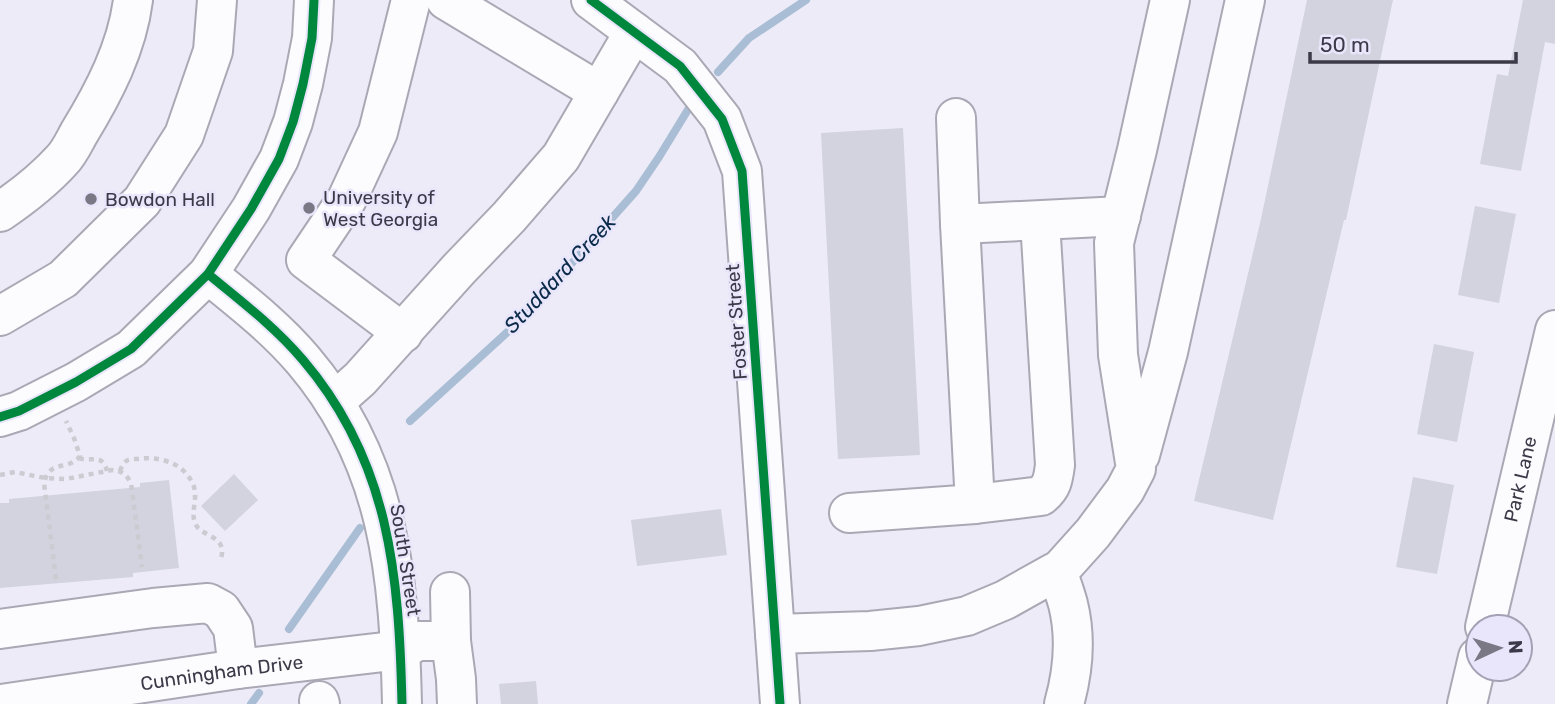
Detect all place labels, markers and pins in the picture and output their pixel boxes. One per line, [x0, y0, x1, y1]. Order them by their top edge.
place label: University of West Georgia [323, 186, 438, 231]
place label: Bowdon Hall [105, 188, 215, 211]
marker: Bowdon Hall [83, 191, 99, 207]
marker: University of West Georgia [301, 200, 317, 216]

